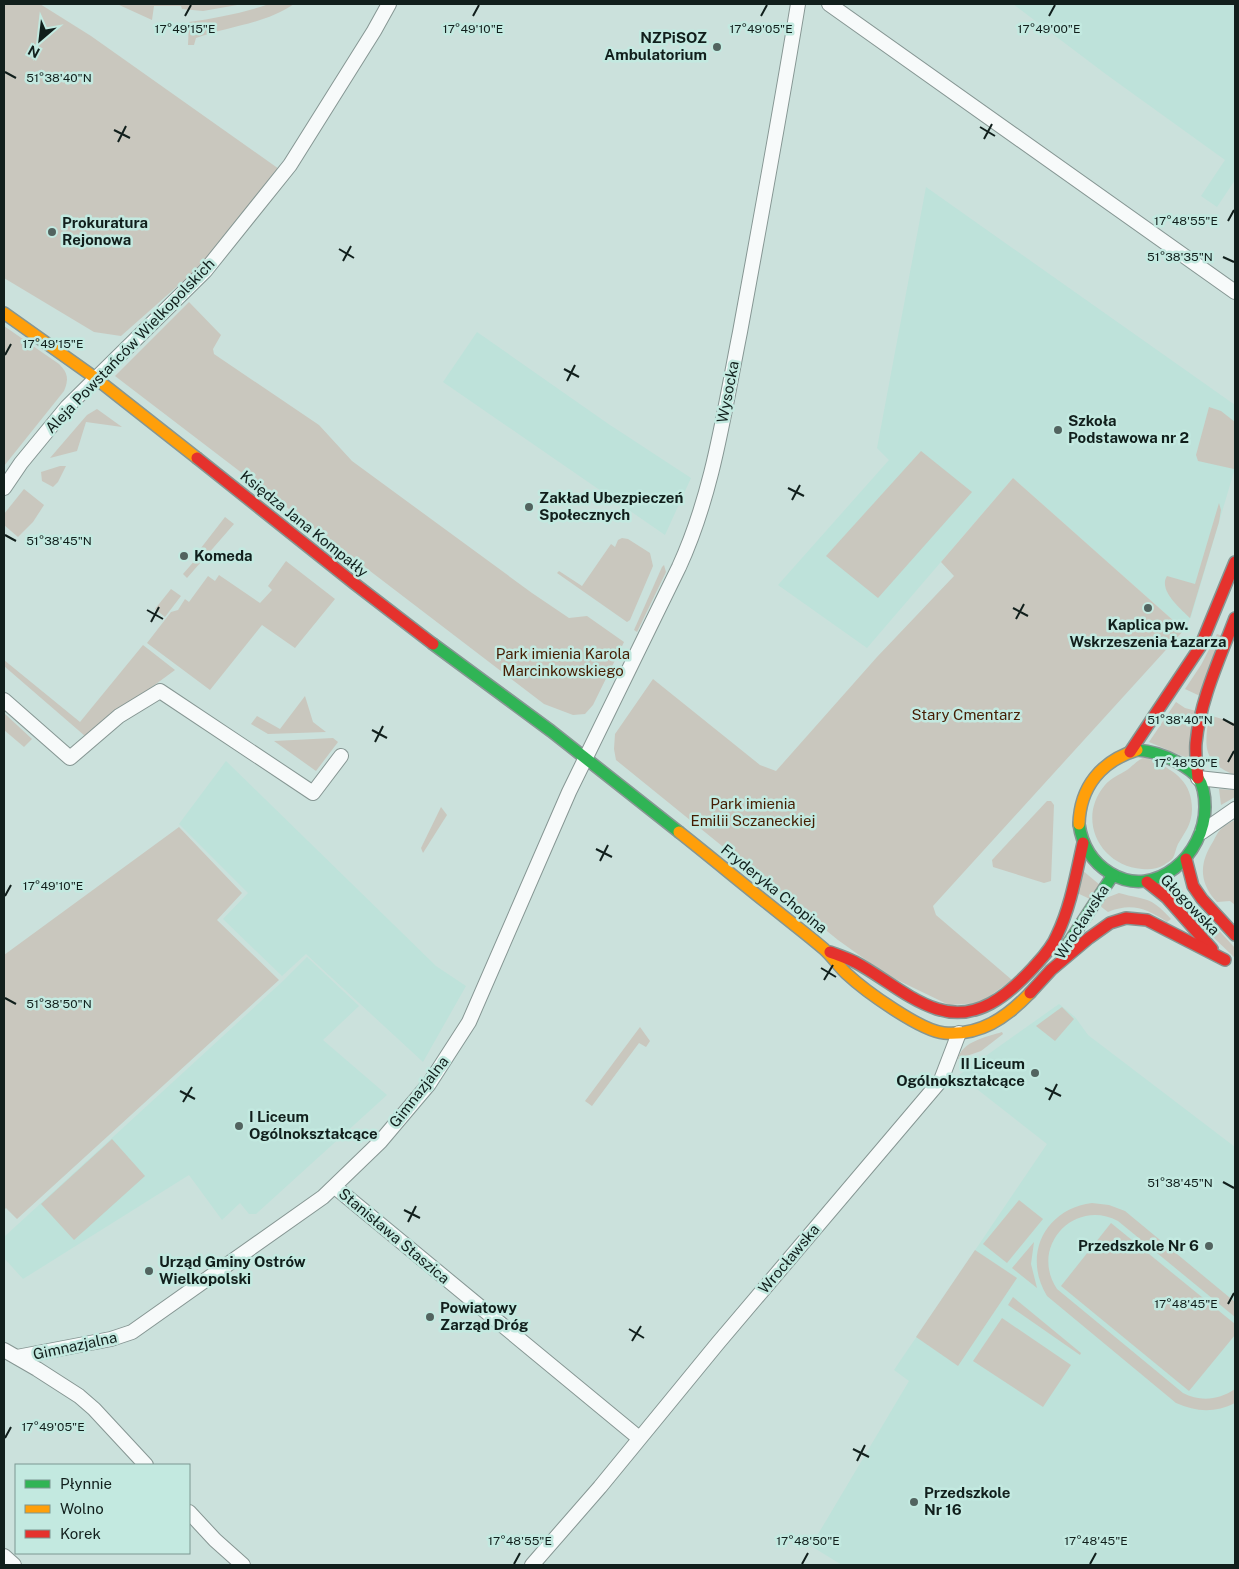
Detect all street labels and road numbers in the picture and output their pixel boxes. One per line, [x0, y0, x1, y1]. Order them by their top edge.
street label: Aleja Powstańców Wielkopolskich [42, 255, 218, 436]
street label: Wysocka [713, 359, 742, 424]
street label: Księdza Jana Kompałły [237, 467, 372, 580]
street label: Fryderyka Chopina [718, 841, 831, 937]
street label: Głogowska [1157, 871, 1223, 938]
street label: Wrocławska [1051, 881, 1112, 962]
street label: Gimnazjalna [386, 1053, 452, 1131]
street label: Stanisława Staszica [336, 1184, 453, 1287]
street label: Wrocławska [755, 1221, 823, 1297]
street label: Gimnazjalna [31, 1328, 118, 1363]

